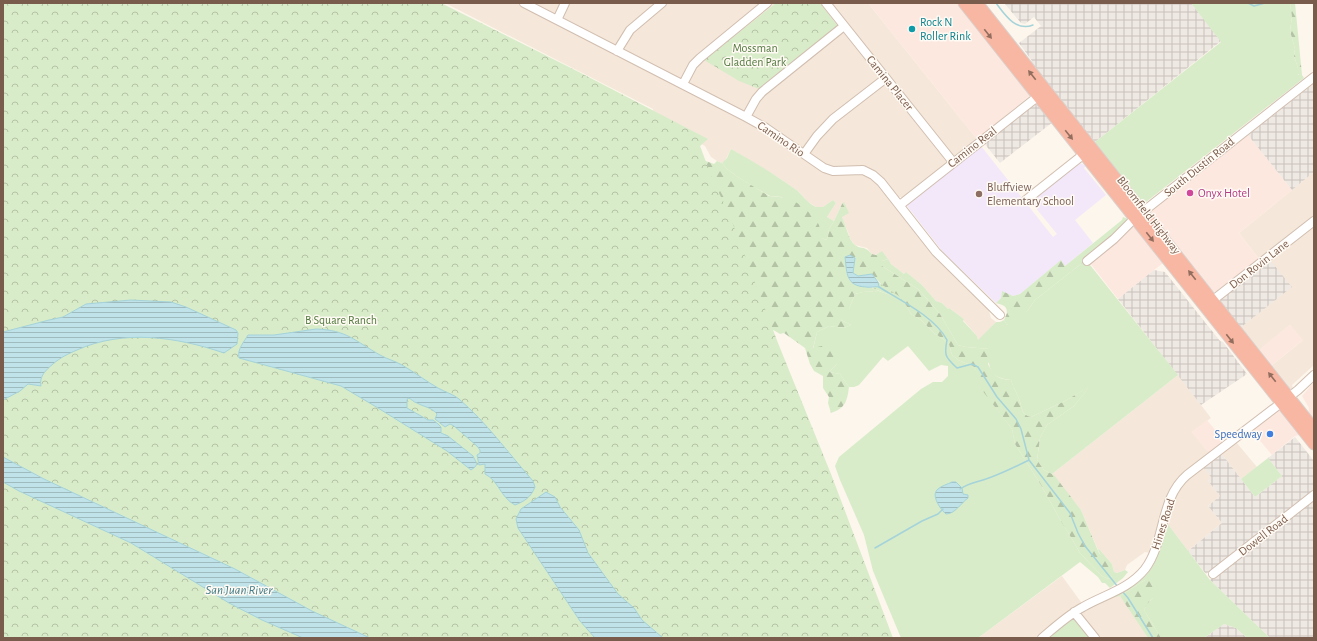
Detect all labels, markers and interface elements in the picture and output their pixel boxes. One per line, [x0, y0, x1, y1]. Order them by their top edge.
place label: Rock N Roller Rink [920, 16, 971, 42]
marker: Rock N Roller Rink [907, 24, 917, 34]
one-way arrow [984, 28, 992, 39]
park label: Mossman Gladden Park [724, 42, 787, 68]
street label: Camina Placer [864, 53, 916, 113]
one-way arrow [1028, 69, 1037, 80]
street label: Camino Rio [755, 119, 807, 159]
street label: Camino Real [945, 124, 999, 170]
one-way arrow [1064, 130, 1073, 141]
street label: South Dustin Road [1162, 135, 1236, 199]
street label: Bloomfield Highway [1114, 174, 1183, 257]
place label: Bluffview Elementary School [987, 181, 1074, 208]
place label: Onyx Hotel [1198, 187, 1250, 200]
marker: Onyx Hotel [1185, 188, 1195, 198]
marker: Bluffview Elementary School [974, 189, 984, 199]
one-way arrow [1146, 232, 1154, 242]
street label: Don Rovin Lane [1227, 237, 1291, 291]
one-way arrow [1188, 269, 1196, 280]
park label: B Square Ranch [305, 314, 377, 326]
one-way arrow [1226, 334, 1235, 345]
one-way arrow [1268, 371, 1277, 382]
place label: Speedway [1215, 428, 1262, 441]
marker: Speedway [1265, 429, 1275, 439]
street label: Hines Road [1149, 497, 1177, 551]
street label: Dowell Road [1236, 512, 1290, 558]
water label: San Juan River [206, 584, 273, 597]

